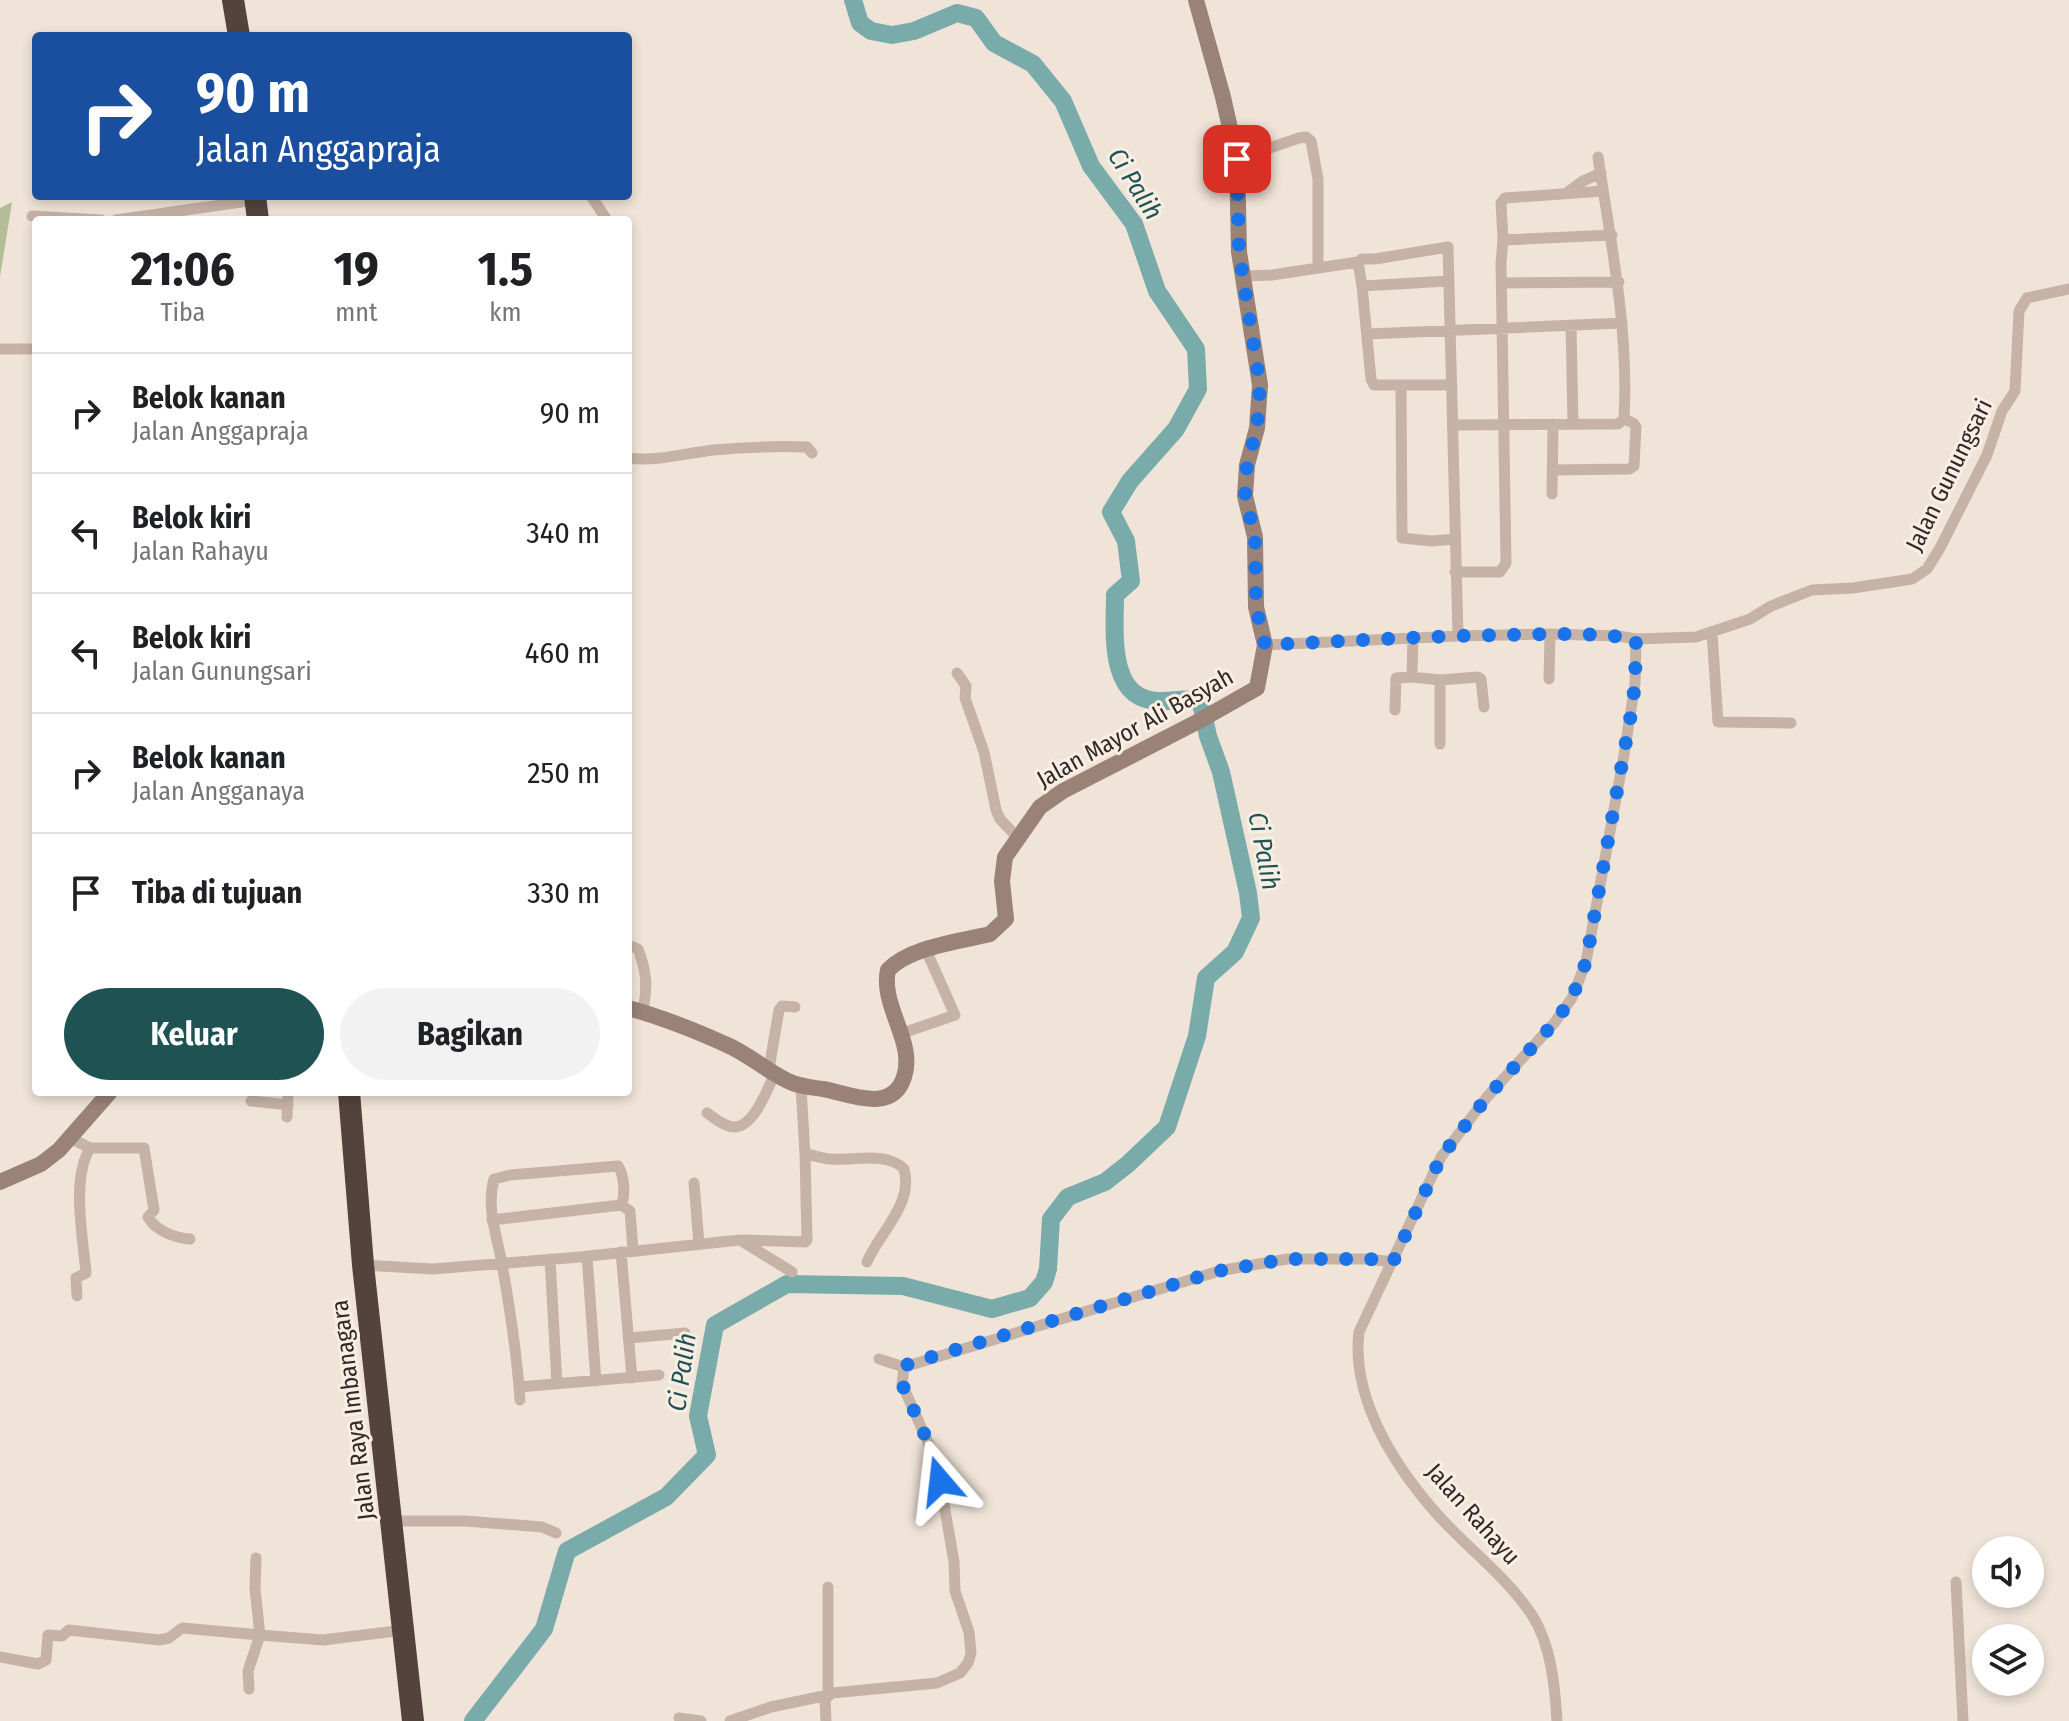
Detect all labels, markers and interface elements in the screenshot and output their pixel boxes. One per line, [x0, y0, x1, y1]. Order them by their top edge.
text: 90 m [196, 60, 310, 127]
icon: right [64, 64, 168, 168]
pin [1203, 125, 1271, 193]
text: Jalan Anggapraja [196, 128, 441, 172]
icon: arrive [1215, 137, 1259, 181]
water label: Ci Palih [1101, 142, 1169, 226]
text: 21:06 [131, 240, 235, 298]
text: 19 [334, 240, 379, 298]
text: 1.5 [478, 240, 533, 298]
text: Tiba [160, 297, 205, 328]
text: mnt [335, 297, 377, 328]
text: km [489, 297, 521, 328]
text: Belok kanan [132, 380, 286, 416]
icon: right [64, 391, 108, 435]
street label: Jalan Gunungsari [1900, 394, 1998, 556]
text: 90 m [540, 395, 600, 431]
text: Jalan Anggapraja [132, 416, 309, 447]
text: Belok kiri [132, 500, 251, 536]
icon: left [64, 511, 108, 555]
text: 340 m [526, 515, 600, 551]
text: Jalan Rahayu [132, 536, 269, 567]
text: Belok kiri [132, 620, 251, 656]
icon: left [64, 631, 108, 675]
text: 460 m [525, 635, 600, 671]
text: Jalan Gunungsari [132, 656, 312, 687]
street label: Jalan Mayor Ali Basyah [1032, 662, 1238, 794]
text: Belok kanan [132, 740, 286, 776]
icon: right [64, 751, 108, 795]
text: 250 m [527, 755, 600, 791]
text: Jalan Angganaya [132, 776, 305, 807]
water label: Ci Palih [1241, 809, 1287, 893]
icon: arrive [64, 871, 108, 915]
text: Tiba di tujuan [132, 875, 302, 911]
text: 330 m [527, 875, 600, 911]
button: Keluar [64, 988, 324, 1080]
button: Bagikan [340, 988, 600, 1080]
street label: Jalan Raya Imbanagara [326, 1298, 380, 1522]
water label: Ci Palih [661, 1331, 703, 1413]
position arrow [898, 1439, 982, 1523]
street label: Jalan Rahayu [1420, 1458, 1526, 1570]
map controls [1972, 1536, 2044, 1696]
button: sound [1972, 1536, 2044, 1608]
button: layers [1972, 1624, 2044, 1696]

